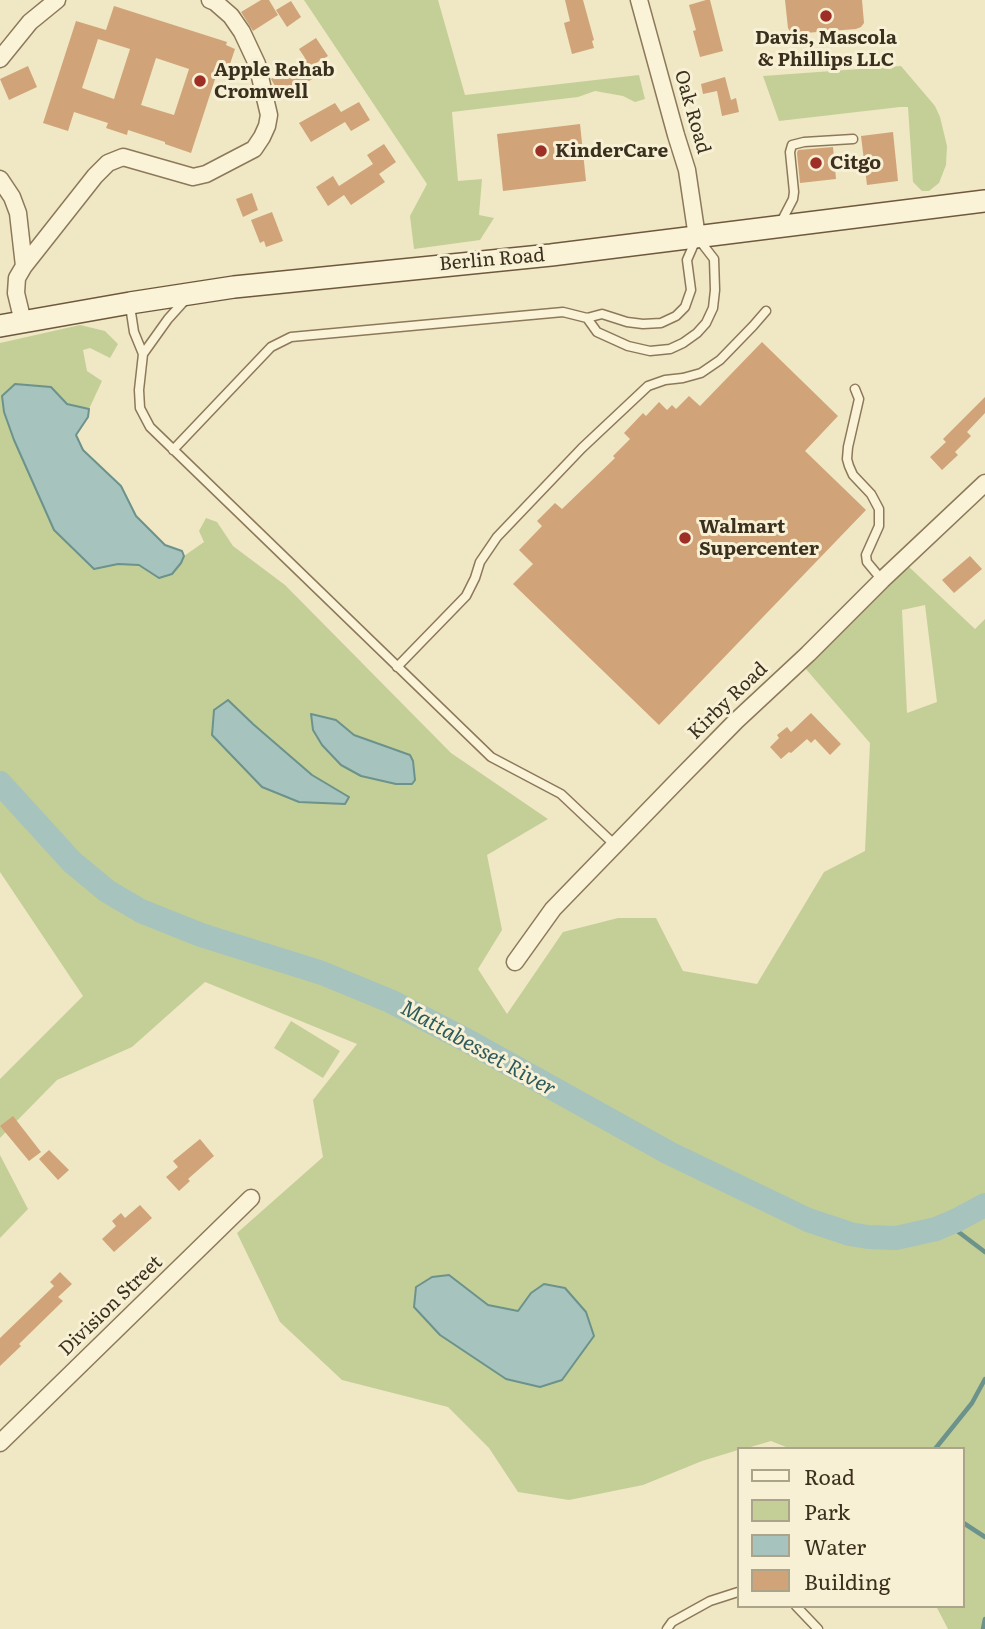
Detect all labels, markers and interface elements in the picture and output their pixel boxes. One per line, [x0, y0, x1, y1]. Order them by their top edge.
marker: Davis, Mascola & Phillips LLC [818, 8, 834, 24]
place label: Davis, Mascola & Phillips LLC [755, 27, 897, 71]
place label: Apple Rehab Cromwell [214, 59, 335, 103]
street label: Oak Road [669, 67, 715, 157]
marker: Apple Rehab Cromwell [192, 73, 208, 89]
place label: KinderCare [555, 140, 668, 162]
marker: KinderCare [533, 143, 549, 159]
place label: Citgo [830, 152, 881, 174]
marker: Citgo [808, 155, 824, 171]
street label: Berlin Road [438, 244, 546, 276]
place label: Walmart Supercenter [699, 516, 819, 560]
marker: Walmart Supercenter [677, 530, 693, 546]
street label: Kirby Road [684, 658, 772, 744]
water label: Mattabesset River [396, 996, 560, 1102]
street label: Division Street [55, 1251, 167, 1361]
legend [736, 1447, 964, 1608]
text: Road [804, 1460, 855, 1491]
text: Park [804, 1495, 850, 1526]
text: Water [804, 1530, 866, 1561]
text: Building [804, 1565, 890, 1596]

